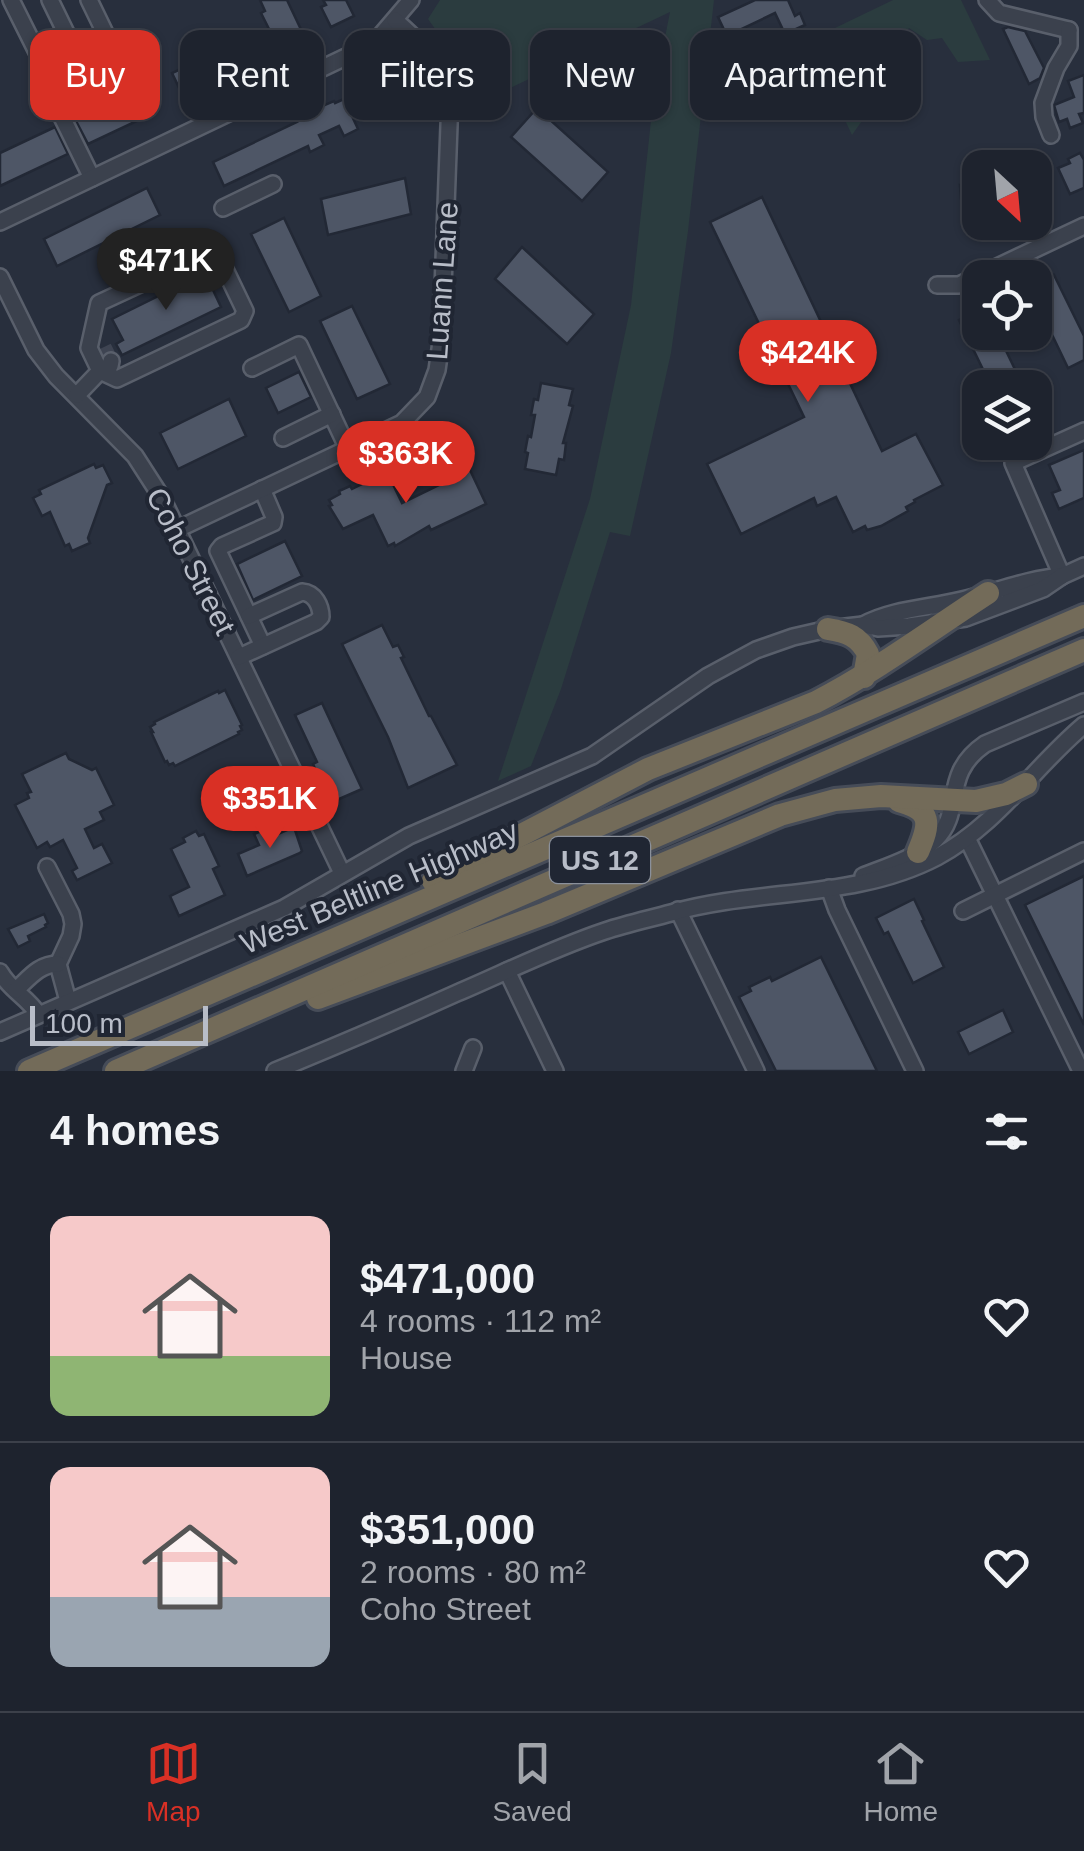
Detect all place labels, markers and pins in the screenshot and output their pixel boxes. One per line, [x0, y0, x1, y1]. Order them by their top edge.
pin: $471K [96, 228, 236, 313]
pin: $424K [738, 320, 878, 405]
pin: $363K [336, 421, 476, 506]
pin: $351K [200, 766, 340, 851]

